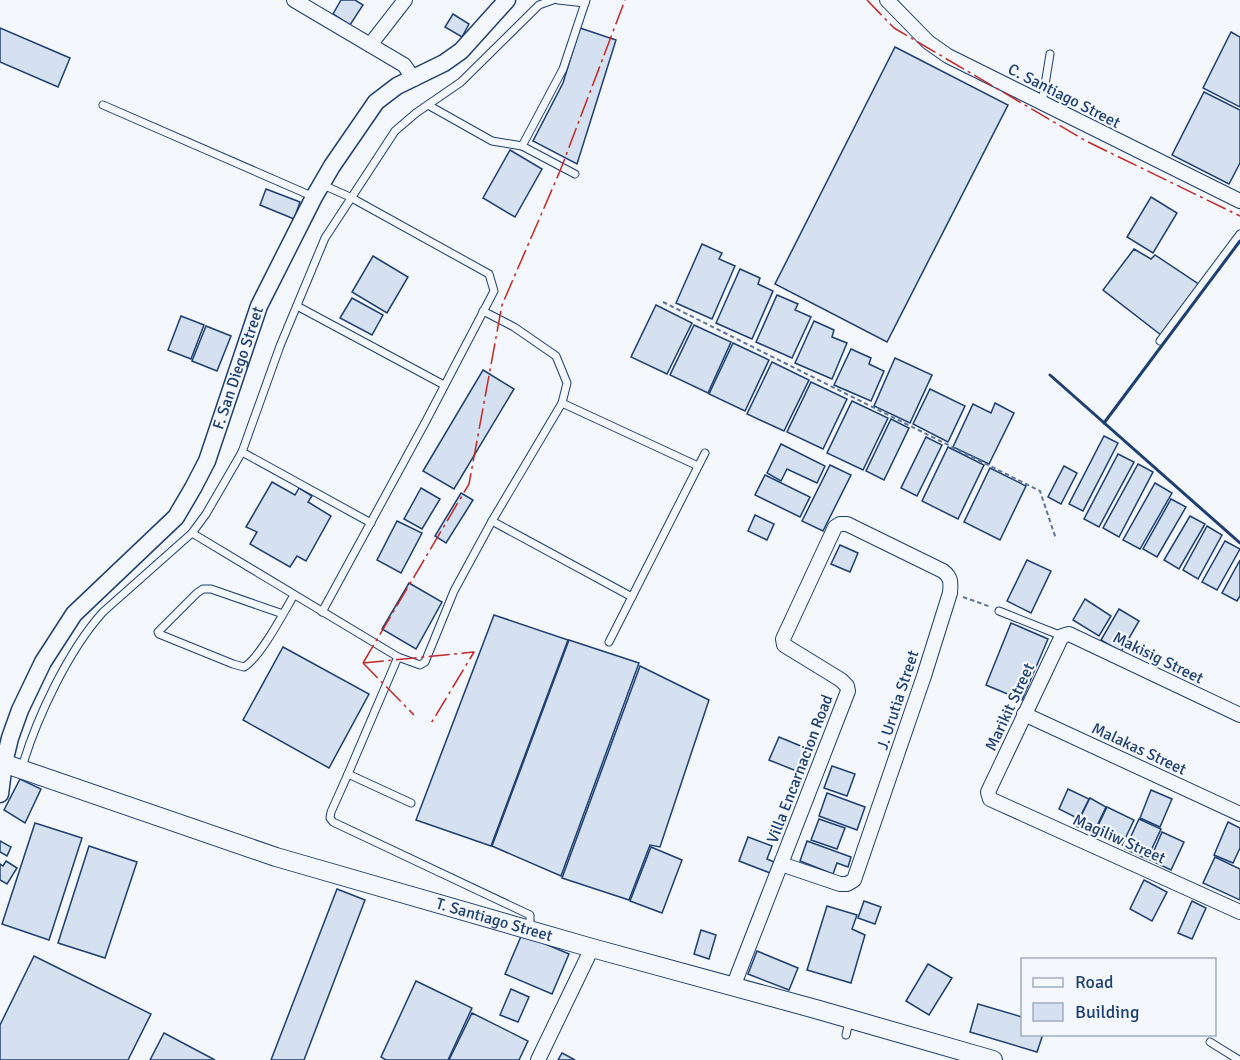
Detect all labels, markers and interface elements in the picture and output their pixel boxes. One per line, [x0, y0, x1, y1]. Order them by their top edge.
street label: C. Santiago Street [1005, 59, 1124, 133]
street label: F. San Diego Street [208, 303, 268, 432]
street label: Makisig Street [1109, 627, 1207, 689]
street label: J. Urutia Street [873, 647, 924, 752]
street label: Marikit Street [981, 660, 1039, 754]
street label: Villa Encarnacion Road [762, 692, 838, 846]
street label: Malakas Street [1088, 718, 1190, 780]
street label: Magiliw Street [1070, 810, 1169, 868]
street label: T. Santiago Street [434, 894, 555, 946]
legend [1021, 958, 1216, 1036]
text: Road [1075, 971, 1114, 993]
text: Building [1075, 1001, 1139, 1023]

